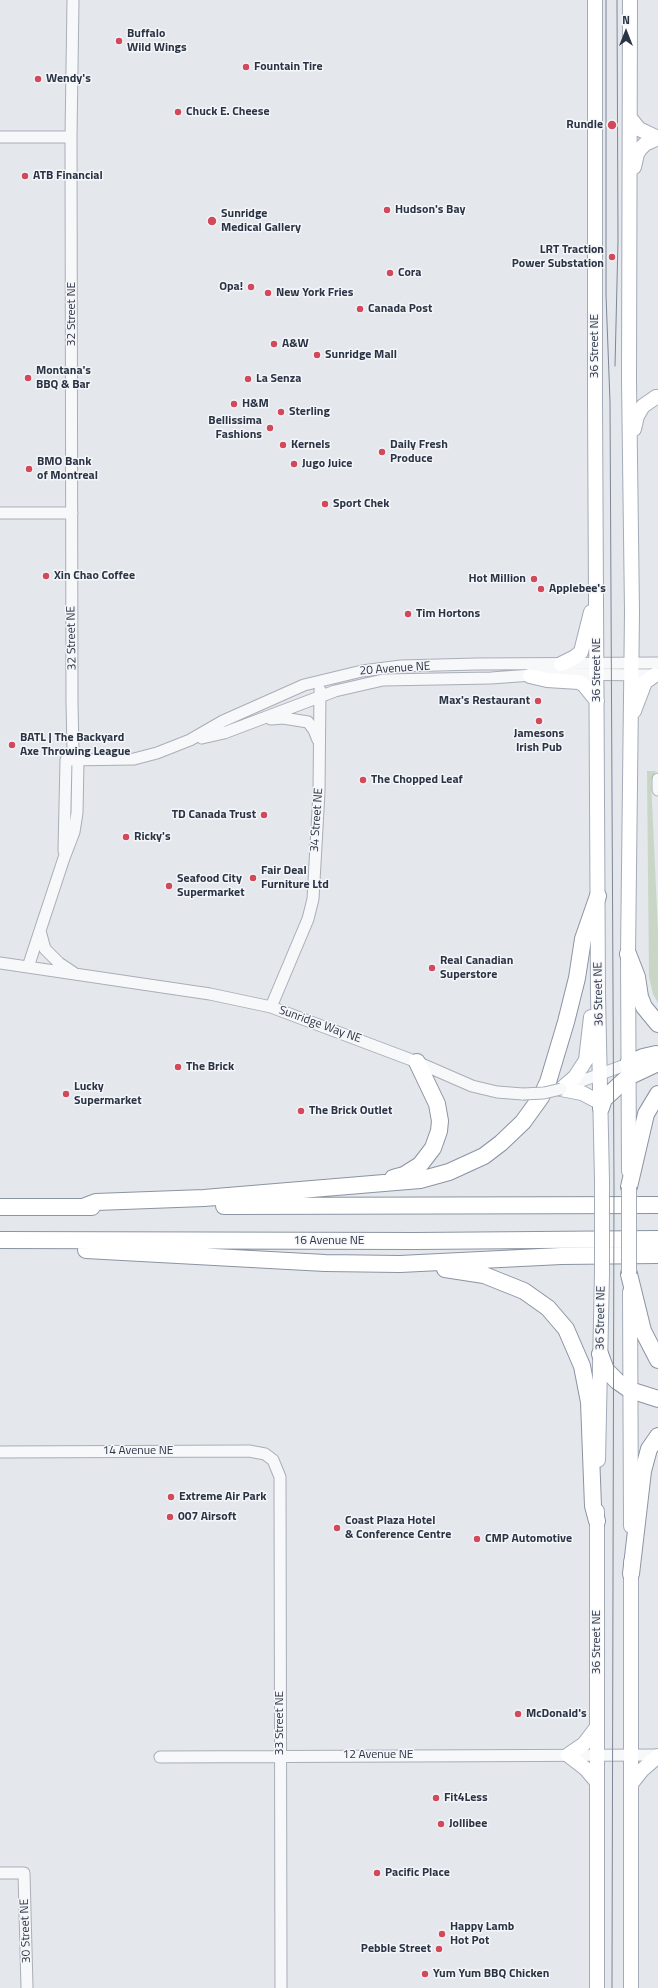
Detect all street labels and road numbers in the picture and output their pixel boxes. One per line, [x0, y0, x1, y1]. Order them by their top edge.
street label: 32 Street NE [65, 282, 79, 346]
street label: 36 Street NE [588, 314, 602, 378]
street label: 32 Street NE [64, 606, 80, 670]
street label: 36 Street NE [590, 638, 604, 702]
street label: 20 Avenue NE [359, 659, 431, 679]
street label: 34 Street NE [308, 787, 326, 853]
street label: 36 Street NE [591, 962, 607, 1026]
street label: Sunridge Way NE [277, 1003, 363, 1047]
street label: 16 Avenue NE [293, 1234, 365, 1248]
street label: 36 Street NE [593, 1286, 609, 1350]
street label: 14 Avenue NE [102, 1444, 174, 1458]
street label: 36 Street NE [590, 1610, 604, 1674]
street label: 33 Street NE [273, 1691, 287, 1755]
street label: 12 Avenue NE [342, 1748, 414, 1762]
street label: 30 Street NE [18, 1899, 34, 1963]

